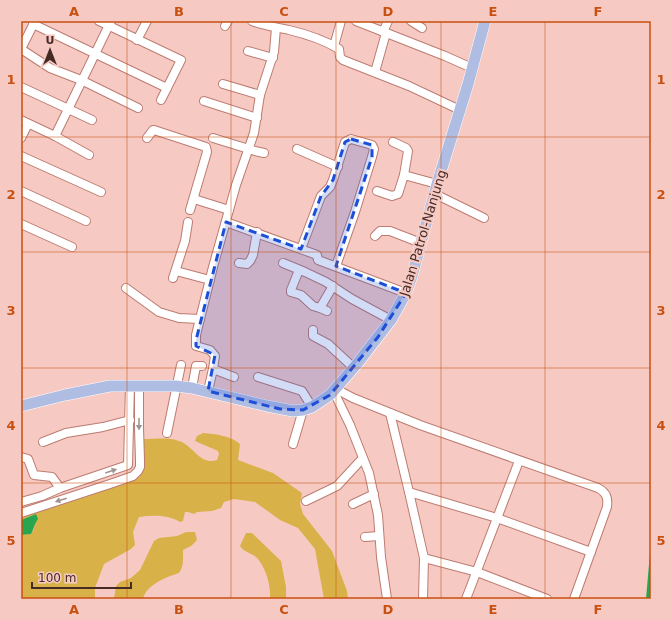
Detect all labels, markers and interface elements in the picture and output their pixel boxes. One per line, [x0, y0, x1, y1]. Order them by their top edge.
text: A [69, 4, 79, 19]
text: B [174, 4, 184, 19]
text: C [279, 4, 289, 19]
text: D [383, 4, 394, 19]
text: E [489, 4, 497, 19]
text: F [594, 4, 602, 19]
north arrow [30, 30, 70, 70]
text: U [46, 34, 54, 47]
text: 1 [6, 72, 16, 87]
text: 1 [656, 72, 666, 87]
street label: Jalan Patrol-Nanjung [396, 168, 449, 299]
text: 2 [6, 187, 16, 202]
text: 2 [656, 187, 666, 202]
text: 3 [6, 303, 16, 318]
text: 3 [656, 303, 666, 318]
text: 4 [6, 418, 16, 433]
one-way arrow [136, 418, 142, 431]
text: 4 [656, 418, 666, 433]
one-way arrow [105, 468, 117, 474]
one-way arrow [55, 497, 67, 503]
text: 5 [6, 533, 16, 548]
text: 5 [656, 533, 666, 548]
scale bar [32, 564, 131, 590]
text: 100 m [38, 571, 76, 585]
text: A [69, 602, 79, 617]
text: B [174, 602, 184, 617]
text: C [279, 602, 289, 617]
text: D [383, 602, 394, 617]
text: E [489, 602, 497, 617]
text: F [594, 602, 602, 617]

